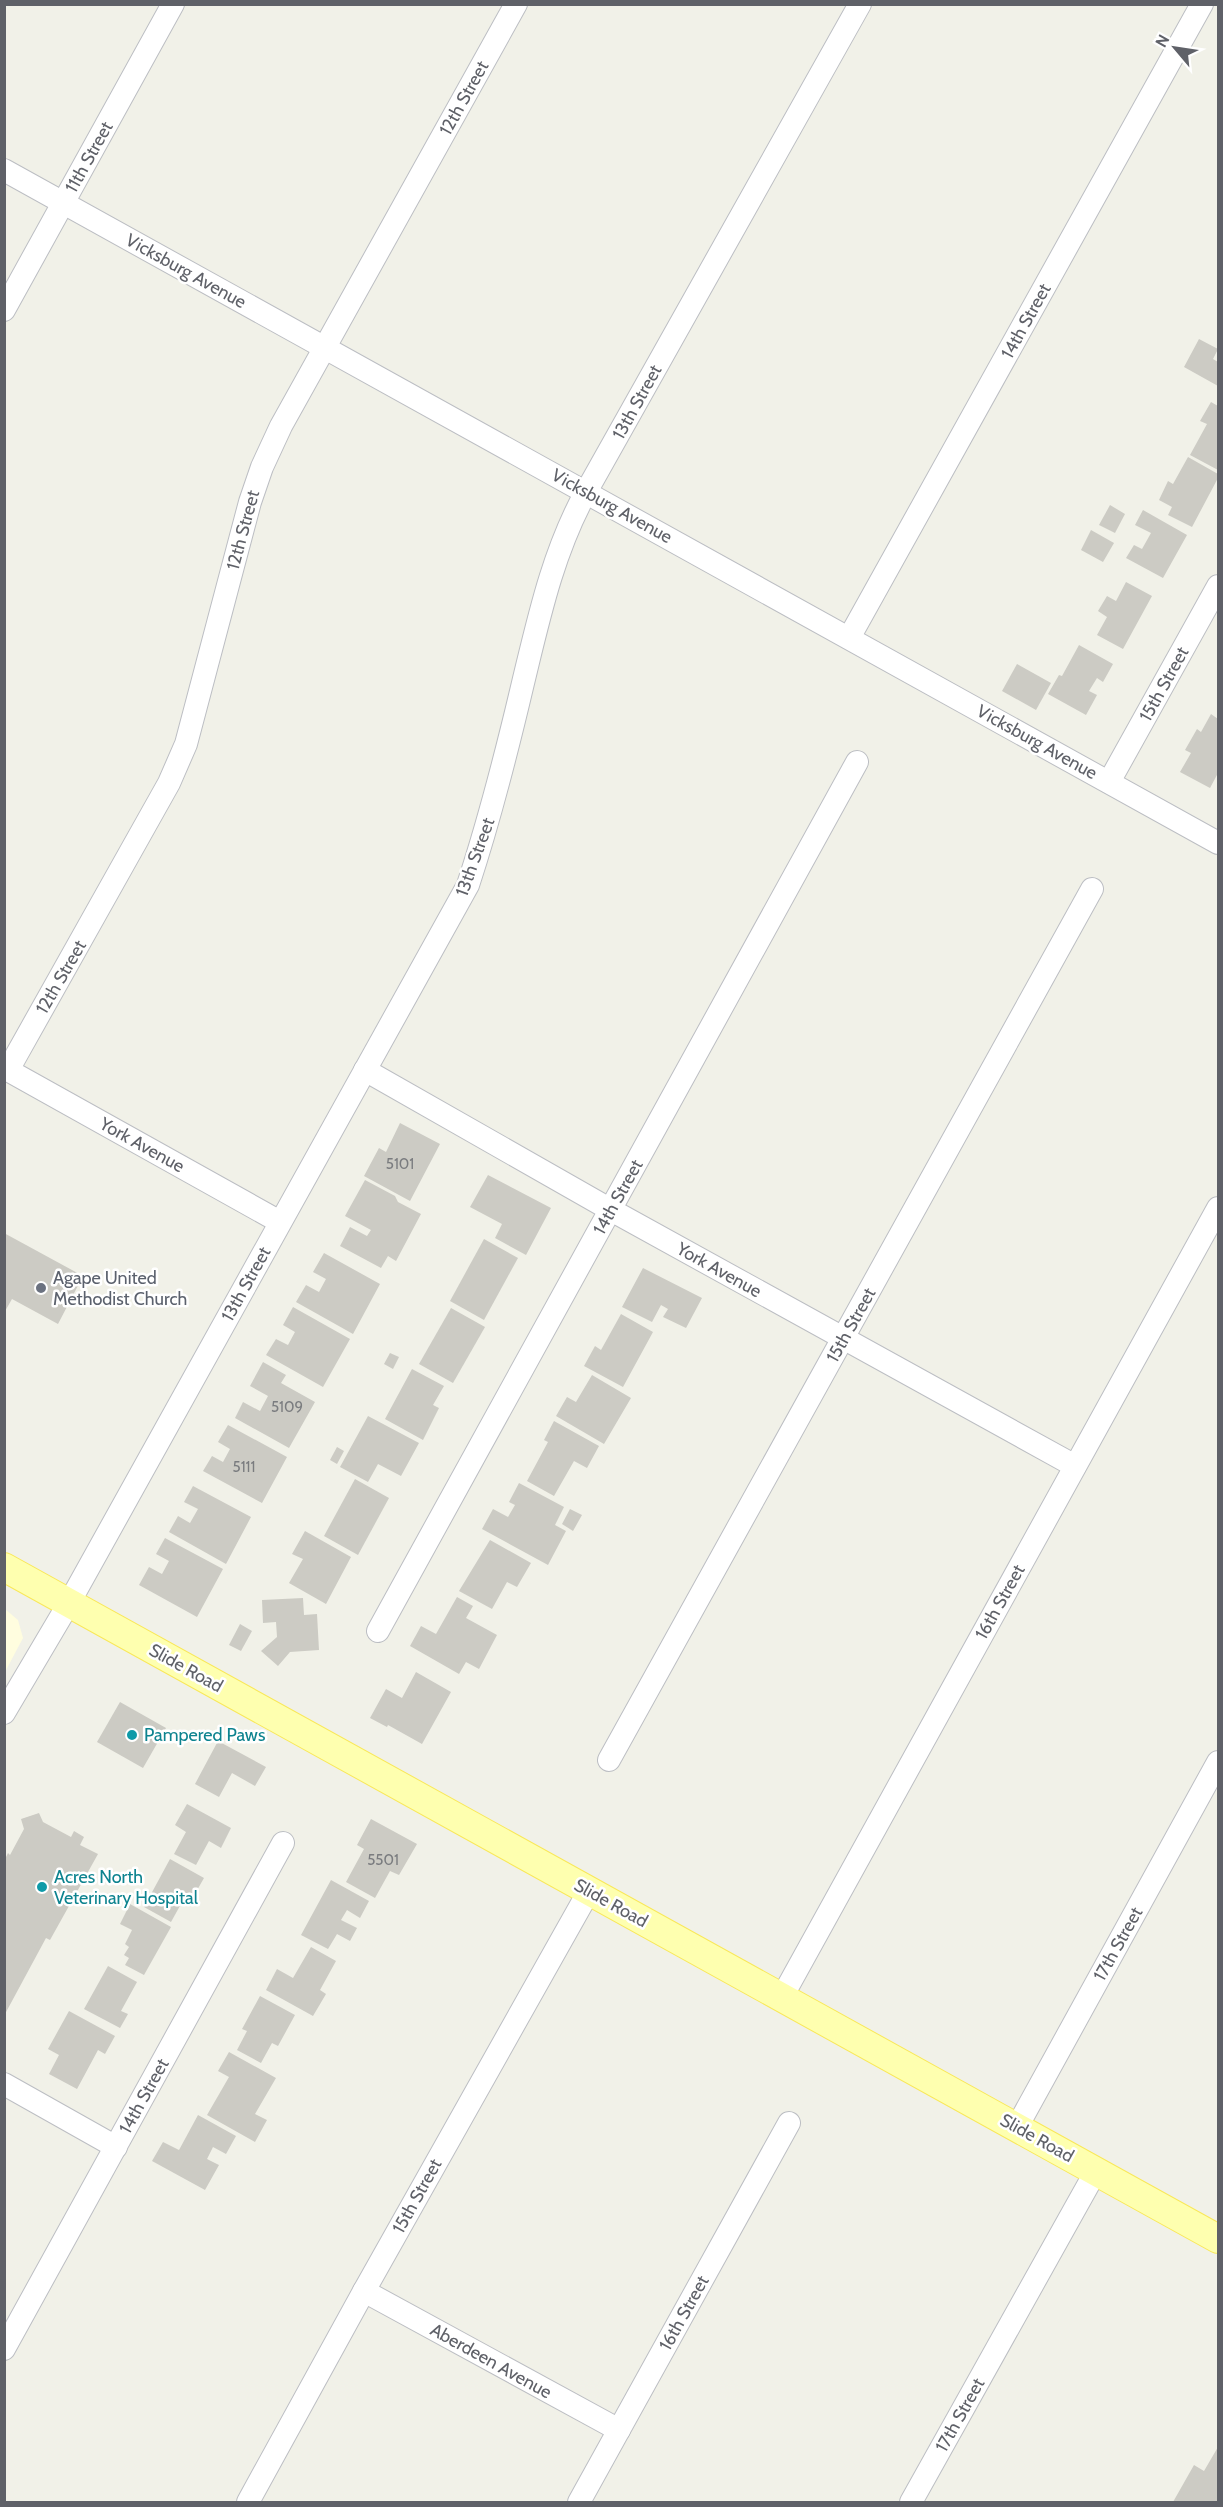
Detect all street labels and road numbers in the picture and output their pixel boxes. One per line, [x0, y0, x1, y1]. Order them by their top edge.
street label: 12th Street [435, 57, 493, 139]
street label: 11th Street [61, 118, 117, 196]
street label: Vicksburg Avenue [122, 229, 250, 313]
street label: 14th Street [996, 280, 1056, 362]
street label: 13th Street [608, 361, 666, 443]
street label: Vicksburg Avenue [548, 464, 676, 548]
street label: 12th Street [222, 488, 264, 572]
street label: 15th Street [1135, 643, 1193, 725]
street label: Vicksburg Avenue [973, 700, 1101, 784]
street label: 13th Street [451, 815, 499, 899]
street label: 12th Street [31, 936, 91, 1018]
street label: York Avenue [95, 1112, 188, 1177]
street label: 14th Street [588, 1156, 648, 1238]
street label: York Avenue [672, 1237, 765, 1302]
street label: 13th Street [217, 1243, 275, 1325]
street label: 15th Street [822, 1284, 880, 1366]
street label: 16th Street [970, 1561, 1030, 1643]
street label: Slide Road [145, 1639, 227, 1697]
street label: Slide Road [570, 1874, 652, 1932]
street label: 17th Street [1089, 1903, 1147, 1985]
street label: 14th Street [114, 2055, 174, 2137]
street label: Slide Road [996, 2109, 1078, 2167]
street label: 15th Street [388, 2155, 446, 2237]
street label: 16th Street [654, 2272, 714, 2354]
street label: Aberdeen Avenue [426, 2319, 556, 2403]
street label: 17th Street [931, 2374, 989, 2456]

